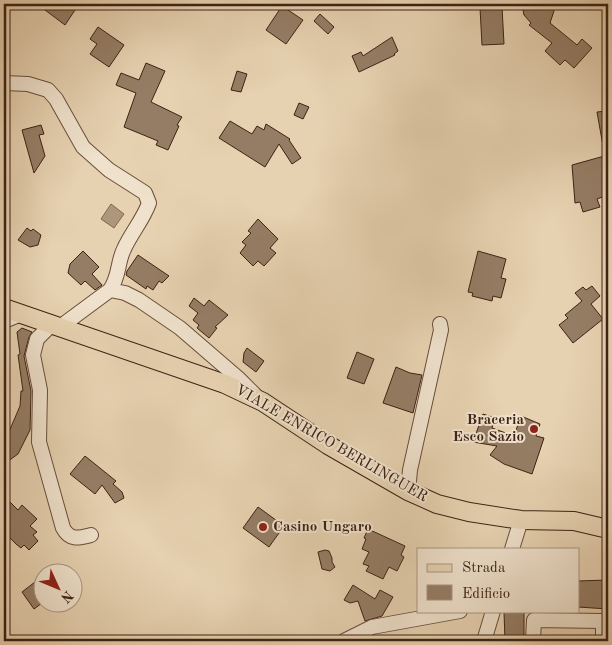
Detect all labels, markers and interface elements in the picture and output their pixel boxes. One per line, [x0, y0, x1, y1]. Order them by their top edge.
street label: VIALE ENRICO BERLINGUER [232, 383, 430, 505]
place label: Braceria Esco Sazio [453, 413, 524, 445]
marker: Braceria Esco Sazio [528, 423, 540, 435]
place label: Casino Ungaro [273, 520, 372, 535]
marker: Casino Ungaro [257, 521, 269, 533]
legend [417, 548, 580, 612]
text: Strada [462, 561, 506, 576]
north arrow [32, 562, 82, 612]
text: Edificio [462, 587, 510, 602]
text: N [58, 588, 75, 605]

